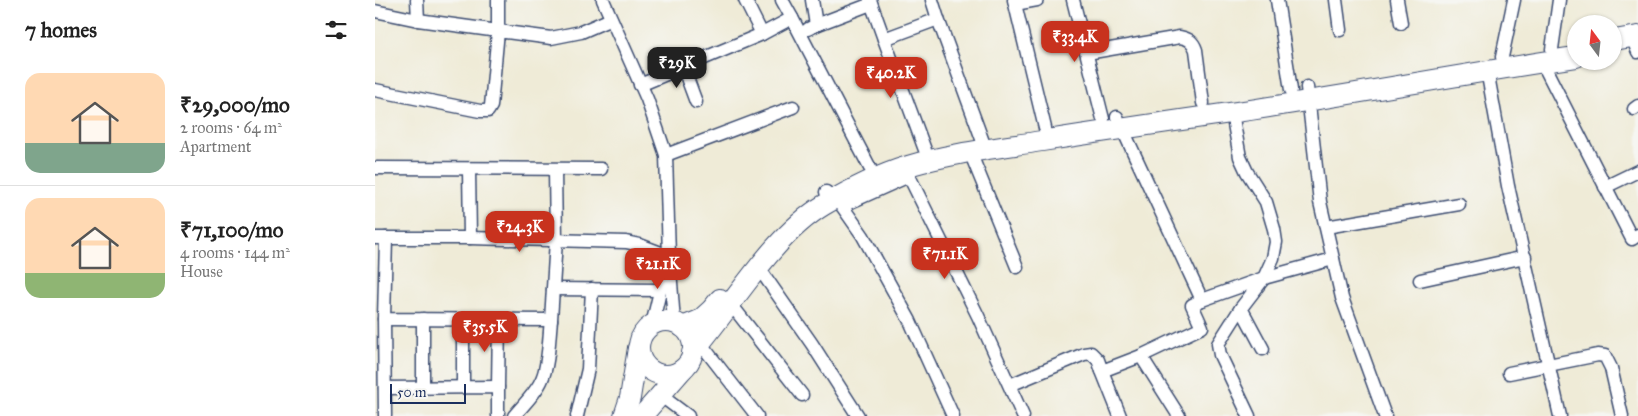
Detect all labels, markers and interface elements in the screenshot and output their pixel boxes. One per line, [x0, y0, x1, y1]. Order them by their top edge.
north arrow [1567, 15, 1623, 70]
map controls [1567, 15, 1622, 70]
icon: filters [322, 16, 350, 44]
text: 7 homes [25, 17, 97, 43]
pin: ₹33.4K [1034, 20, 1116, 63]
text: ₹33.4K [1052, 27, 1098, 46]
pin: ₹29K [647, 46, 707, 89]
text: ₹29K [659, 53, 696, 72]
pin: ₹40.2K [850, 56, 932, 99]
text: ₹40.2K [866, 63, 916, 82]
text: ₹29,000/mo [180, 92, 290, 118]
icon: home [65, 93, 125, 153]
text: 2 rooms · 64 m² [180, 118, 282, 137]
text: Apartment [180, 137, 252, 156]
pin: ₹24.3K [479, 210, 561, 253]
text: ₹71,100/mo [180, 217, 284, 243]
text: ₹24.3K [496, 217, 544, 236]
icon: home [65, 218, 125, 278]
pin: ₹71.1K [904, 238, 986, 280]
text: 4 rooms · 144 m² [180, 243, 290, 262]
text: ₹71.1K [922, 244, 968, 263]
pin: ₹21.1K [617, 248, 699, 290]
text: ₹21.1K [636, 254, 680, 273]
text: House [180, 262, 223, 281]
pin: ₹35.5K [444, 310, 526, 353]
text: ₹35.5K [463, 317, 507, 336]
scale bar [390, 381, 466, 404]
text: 50 m [397, 384, 426, 401]

